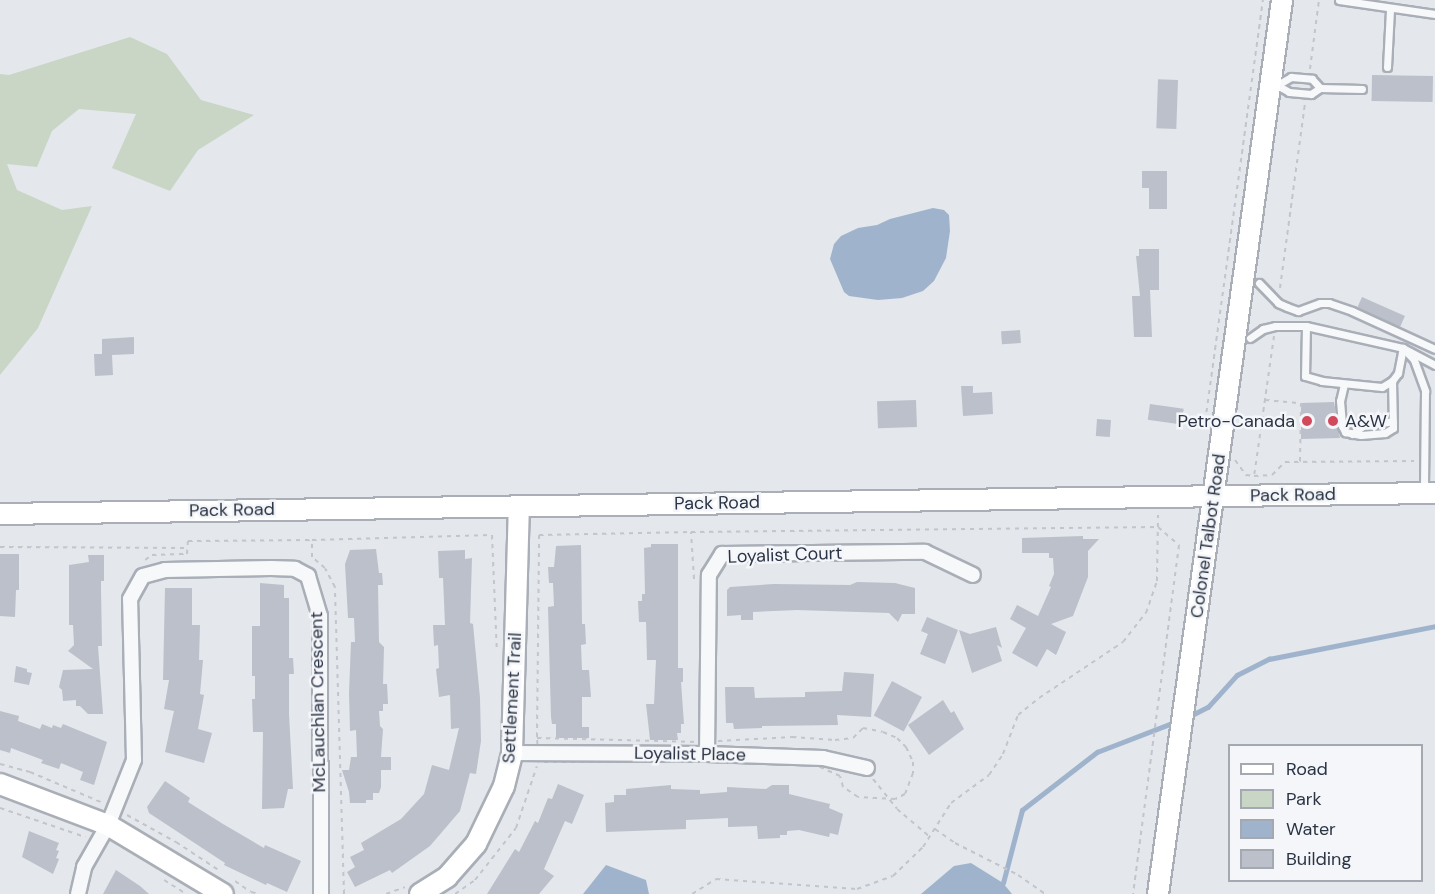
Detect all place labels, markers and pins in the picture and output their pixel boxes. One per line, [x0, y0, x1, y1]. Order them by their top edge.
place label: Petro-Canada [1177, 410, 1295, 432]
place label: A&W [1345, 410, 1387, 432]
marker: Petro-Canada [1300, 414, 1314, 428]
marker: A&W [1326, 414, 1340, 428]

